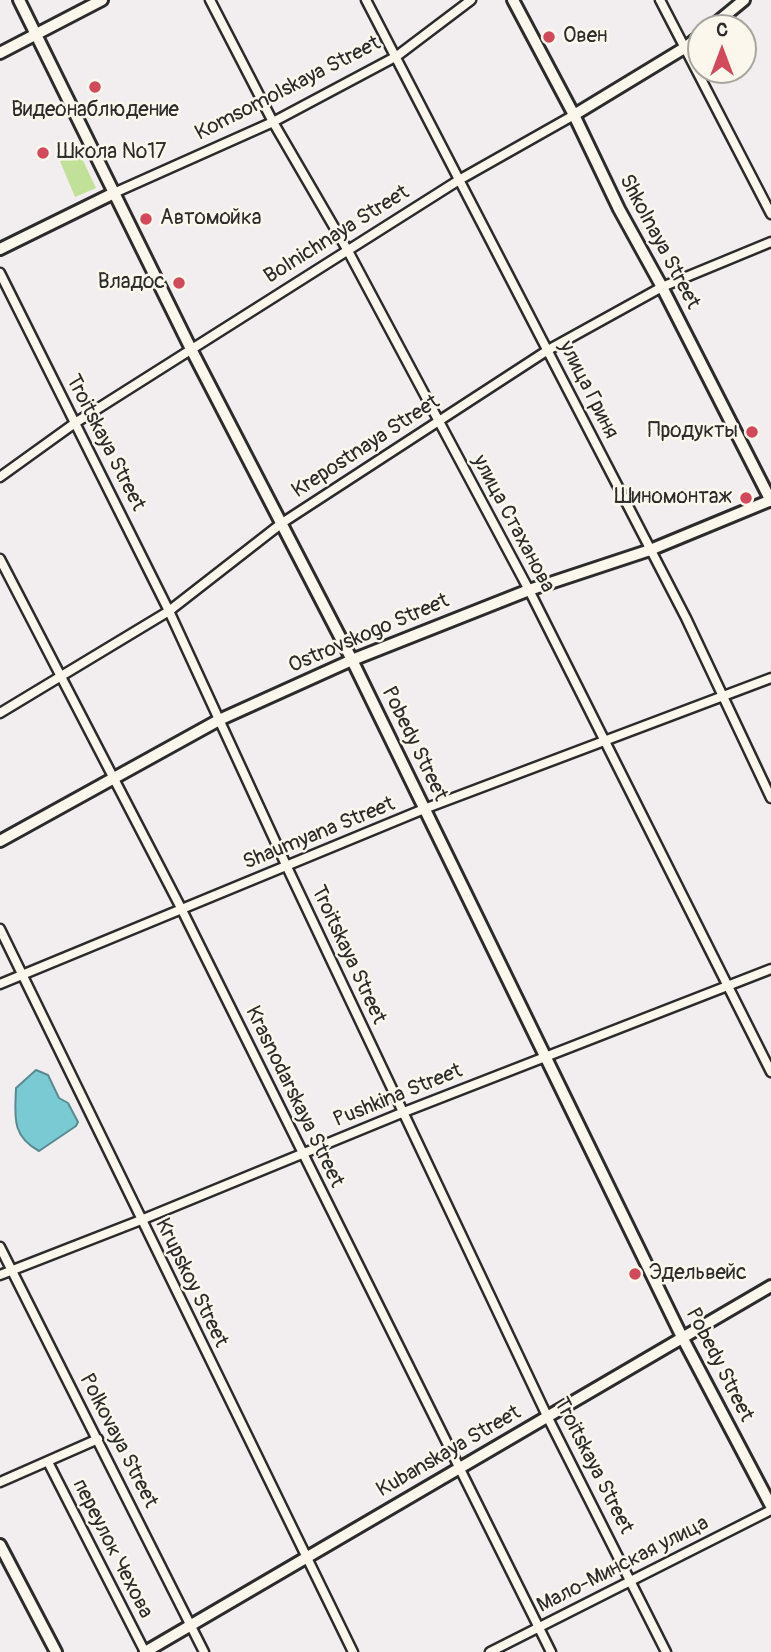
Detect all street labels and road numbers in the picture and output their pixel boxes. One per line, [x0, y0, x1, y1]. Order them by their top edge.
street label: Komsomolskaya Street [191, 31, 385, 147]
street label: Shkolnaya Street [613, 170, 705, 314]
street label: Bolnichnaya Street [260, 180, 414, 290]
street label: улица Гриня [553, 337, 623, 443]
street label: Troitskaya Street [60, 371, 150, 515]
street label: Krepostnaya Street [287, 390, 445, 504]
street label: улица Стаханова [466, 451, 560, 597]
street label: Ostrovskogo Street [285, 589, 453, 679]
street label: Pobedy Street [375, 683, 453, 805]
street label: Shaumyana Street [240, 792, 398, 876]
street label: Troitskaya Street [305, 882, 391, 1028]
street label: Krasnodarskaya Street [239, 1002, 349, 1192]
street label: Pushkina Street [330, 1059, 466, 1133]
street label: Krupskoy Street [149, 1214, 233, 1352]
street label: Pobedy Street [680, 1304, 758, 1426]
street label: Polkovaya Street [73, 1370, 163, 1512]
street label: Troitskaya Street [548, 1394, 638, 1538]
street label: Kubanskaya Street [372, 1401, 526, 1503]
street label: переулок Чехова [66, 1475, 158, 1623]
street label: Мало-Минская улица [533, 1511, 713, 1619]

